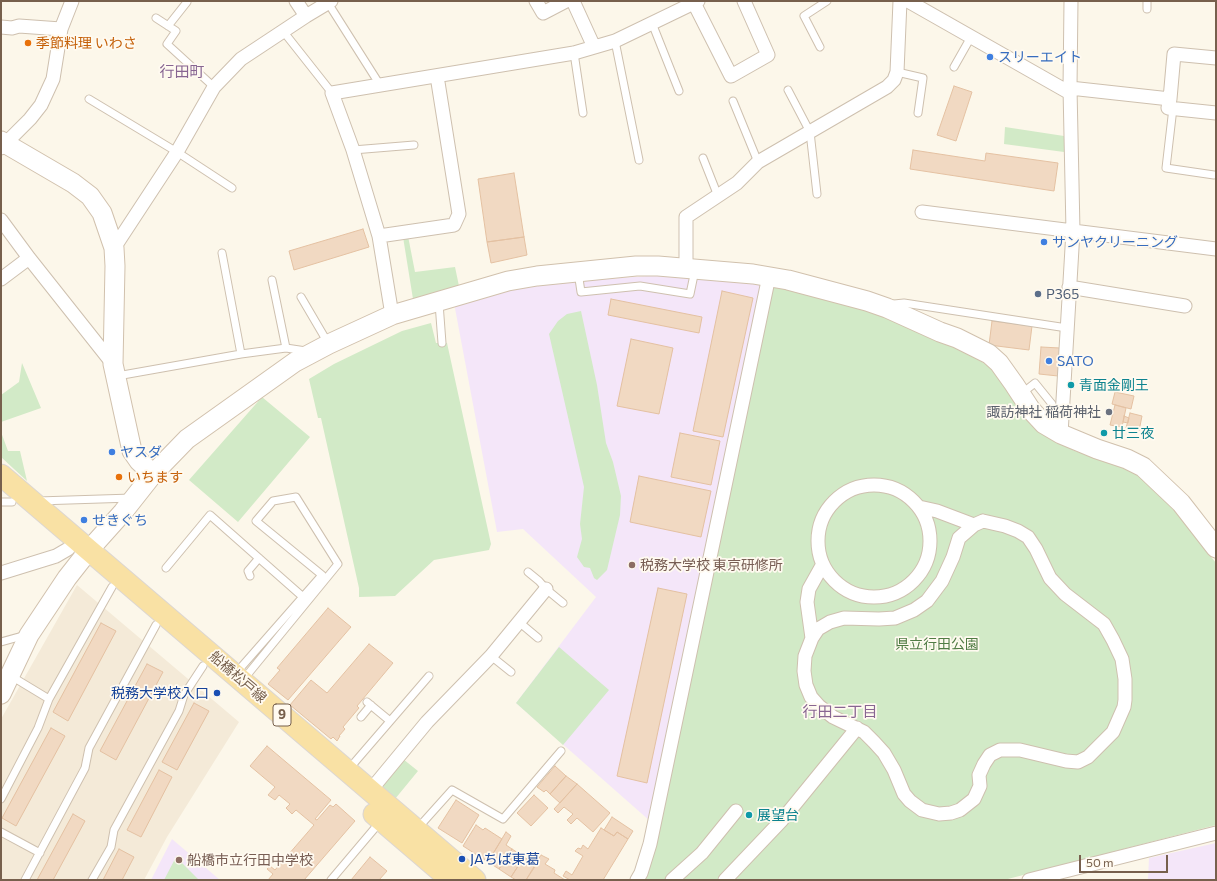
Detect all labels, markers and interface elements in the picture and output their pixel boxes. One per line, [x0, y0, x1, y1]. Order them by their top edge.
place label: 季節料理 いわさ [36, 35, 137, 51]
marker: 季節料理 いわさ [23, 38, 33, 48]
place label: スリーエイト [998, 49, 1082, 65]
marker: スリーエイト [985, 52, 995, 62]
district label: 行田町 [160, 63, 204, 81]
place label: サンヤクリーニング [1052, 234, 1178, 250]
marker: サンヤクリーニング [1039, 237, 1049, 247]
place label: P365 [1046, 286, 1079, 302]
marker: P365 [1033, 289, 1043, 299]
place label: SATO [1057, 353, 1094, 369]
marker: SATO [1044, 356, 1054, 366]
place label: 青面金剛王 [1079, 377, 1149, 393]
marker: 青面金剛王 [1066, 380, 1076, 390]
place label: 諏訪神社 稲荷神社 [986, 404, 1101, 420]
marker: 諏訪神社 稲荷神社 [1104, 407, 1114, 417]
place label: 廿三夜 [1112, 425, 1154, 441]
marker: 廿三夜 [1099, 428, 1109, 438]
place label: ヤスダ [120, 444, 162, 460]
marker: ヤスダ [107, 447, 117, 457]
place label: いちます [127, 469, 183, 485]
marker: いちます [114, 472, 124, 482]
place label: せきぐち [92, 512, 148, 528]
marker: せきぐち [79, 515, 89, 525]
place label: 税務大学校 東京研修所 [640, 557, 783, 573]
marker: 税務大学校 東京研修所 [627, 560, 637, 570]
park label: 県立行田公園 [895, 636, 979, 652]
street label: 船橋松戸線 [206, 648, 270, 706]
place label: 税務大学校入口 [111, 685, 209, 701]
marker: 税務大学校入口 [212, 688, 222, 698]
district label: 行田二丁目 [803, 703, 877, 721]
road number: 9 [273, 704, 291, 726]
place label: 展望台 [757, 807, 799, 823]
marker: 展望台 [744, 810, 754, 820]
scale bar [1081, 847, 1170, 873]
place label: JAちば東葛 [470, 851, 540, 867]
place label: 船橋市立行田中学校 [187, 852, 313, 868]
marker: JAちば東葛 [457, 854, 467, 864]
marker: 船橋市立行田中学校 [174, 855, 184, 865]
text: 50 m [1086, 855, 1114, 869]

